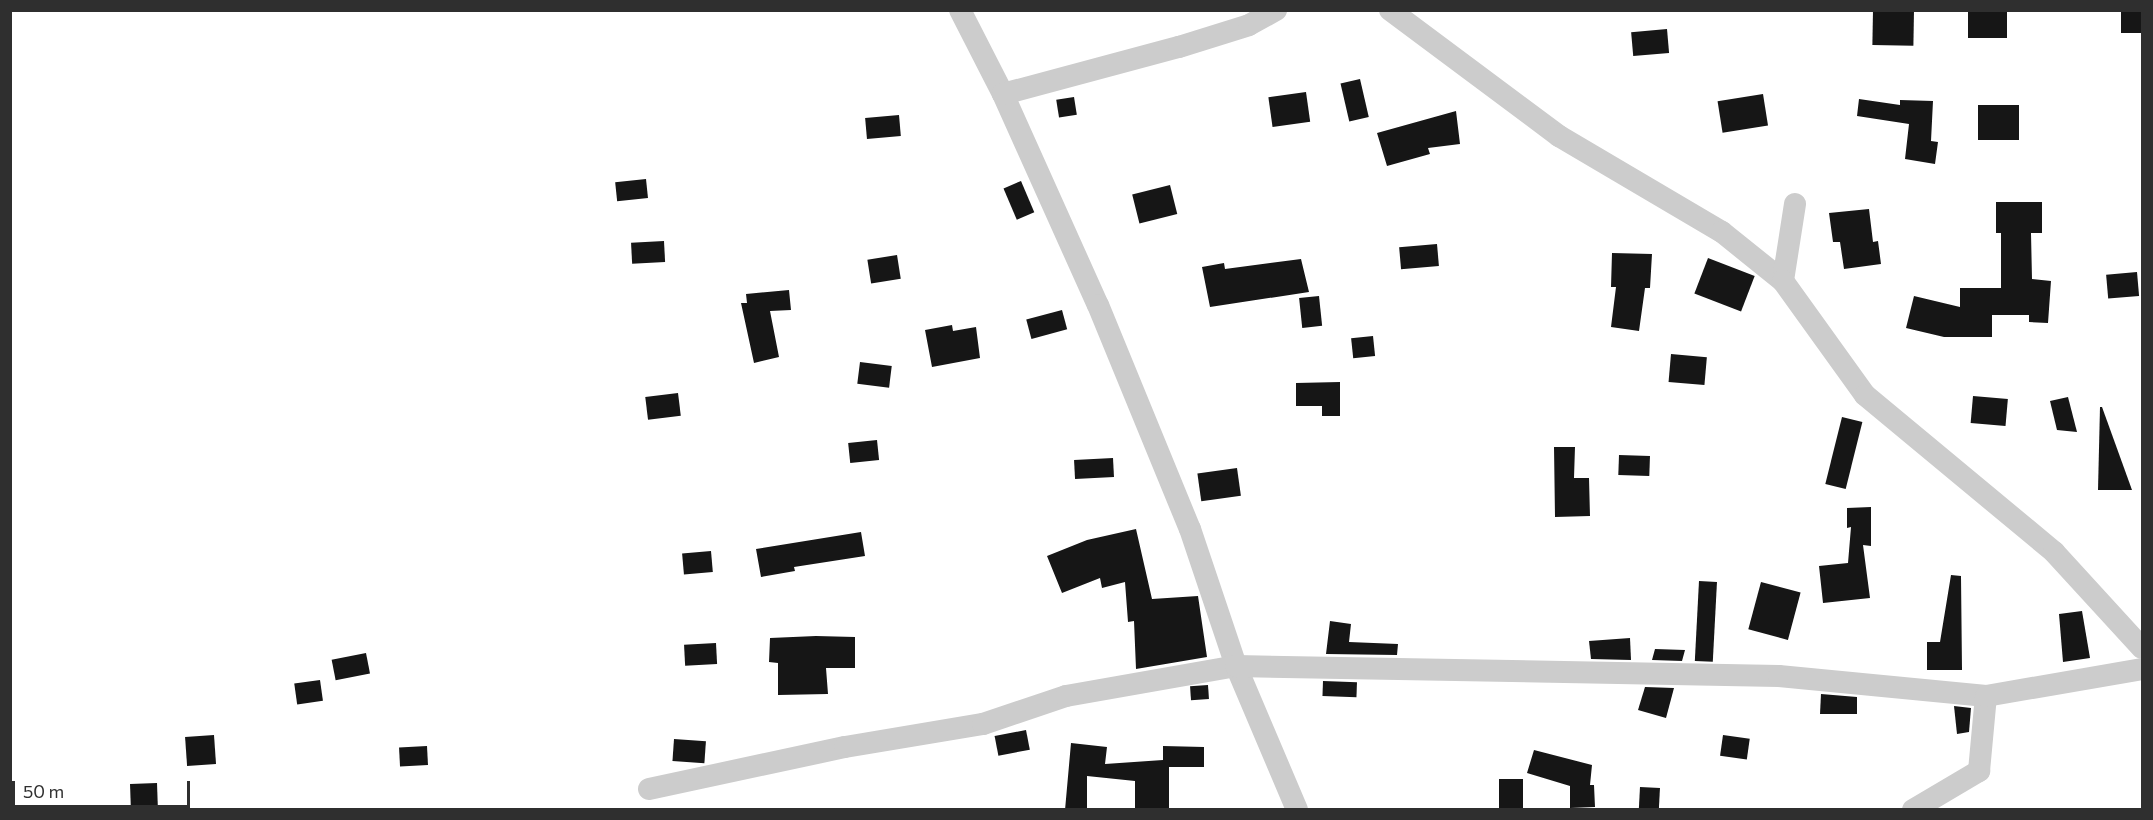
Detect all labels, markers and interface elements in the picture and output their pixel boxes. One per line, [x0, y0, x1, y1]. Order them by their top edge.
scale bar [15, 769, 194, 807]
text: 50 m [23, 780, 64, 802]

